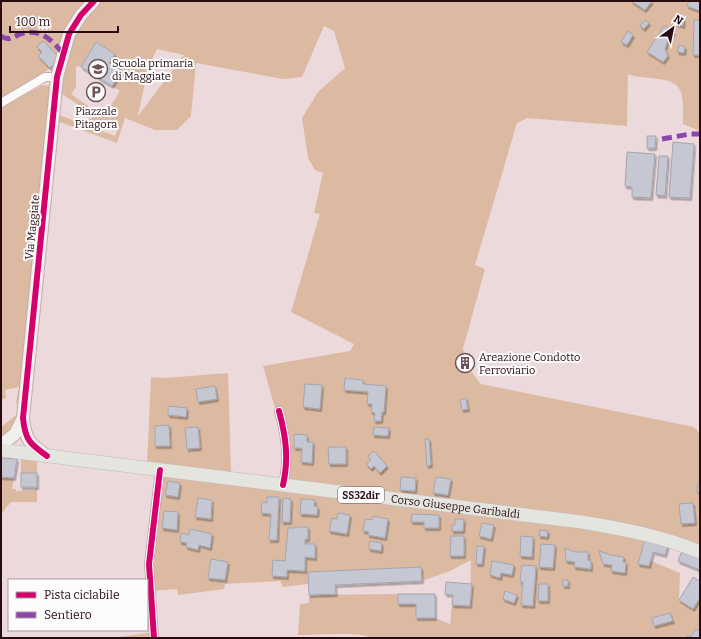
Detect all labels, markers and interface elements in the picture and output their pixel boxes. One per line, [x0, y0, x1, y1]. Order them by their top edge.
scale bar [10, 8, 118, 34]
north arrow [653, 8, 693, 48]
text: N [671, 12, 686, 28]
text: 100 m [16, 15, 51, 29]
place label: Scuola primaria di Maggiate [112, 57, 193, 83]
school or university icon: Scuola primaria di Maggiate [87, 58, 109, 80]
parking icon: Piazzale Pitagora [85, 81, 107, 103]
place label: Piazzale Pitagora [75, 105, 117, 131]
street label: Via Maggiate [23, 194, 42, 260]
place label: Areazione Condotto Ferroviario [479, 351, 580, 377]
building icon: Areazione Condotto Ferroviario [454, 352, 476, 374]
road number: SS32dir [338, 487, 384, 503]
street label: Corso Giuseppe Garibaldi [390, 492, 521, 521]
legend [8, 579, 148, 631]
text: Pista ciclabile [44, 588, 119, 602]
text: Sentiero [44, 608, 92, 622]

